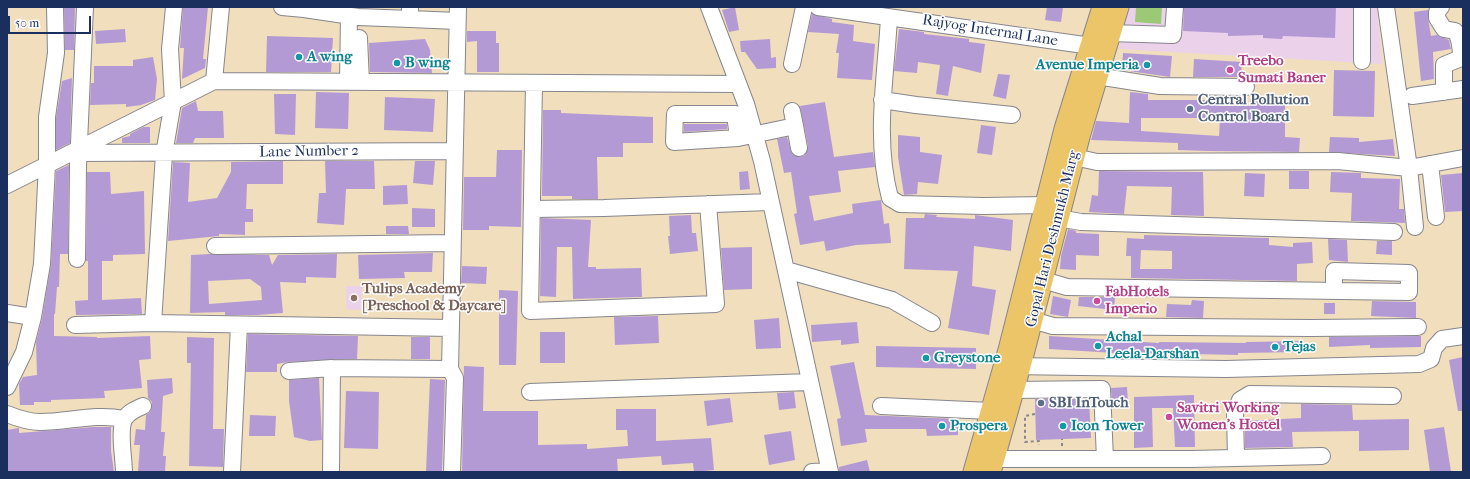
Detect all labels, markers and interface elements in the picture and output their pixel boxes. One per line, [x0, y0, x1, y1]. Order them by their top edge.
scale bar [10, 8, 93, 34]
street label: Rajyog Internal Lane [921, 11, 1059, 51]
text: 50 m [15, 16, 39, 30]
place label: A wing [307, 48, 352, 66]
marker: A wing [294, 52, 304, 62]
place label: Treebo Sumati Baner [1238, 52, 1326, 87]
place label: B wing [405, 54, 450, 72]
place label: Avenue Imperia [1036, 56, 1139, 74]
marker: B wing [392, 58, 402, 68]
marker: Avenue Imperia [1142, 60, 1152, 70]
marker: Treebo Sumati Baner [1225, 65, 1235, 75]
place label: Central Pollution Control Board [1198, 91, 1309, 126]
marker: Central Pollution Control Board [1185, 104, 1195, 114]
street label: Lane Number 2 [259, 142, 359, 162]
street label: Gopal Hari Deshmukh Marg [1022, 149, 1084, 329]
place label: Tulips Academy [Preschool & Daycare] [362, 280, 506, 315]
place label: FabHotels Imperio [1105, 283, 1169, 318]
marker: Tulips Academy [Preschool & Daycare] [349, 293, 359, 303]
marker: FabHotels Imperio [1092, 296, 1102, 306]
place label: Achal Leela-Darshan [1106, 328, 1199, 363]
place label: Tejas [1283, 338, 1316, 356]
marker: Achal Leela-Darshan [1093, 341, 1103, 351]
marker: Tejas [1270, 342, 1280, 352]
place label: Greystone [934, 349, 1001, 367]
marker: Greystone [921, 353, 931, 363]
place label: SBI InTouch [1049, 394, 1129, 412]
marker: SBI InTouch [1036, 398, 1046, 408]
place label: Savitri Working Women's Hostel [1177, 399, 1280, 434]
marker: Savitri Working Women's Hostel [1164, 412, 1174, 422]
place label: Prospera [950, 417, 1007, 435]
place label: Icon Tower [1071, 417, 1143, 435]
marker: Prospera [937, 421, 947, 431]
marker: Icon Tower [1058, 421, 1068, 431]

